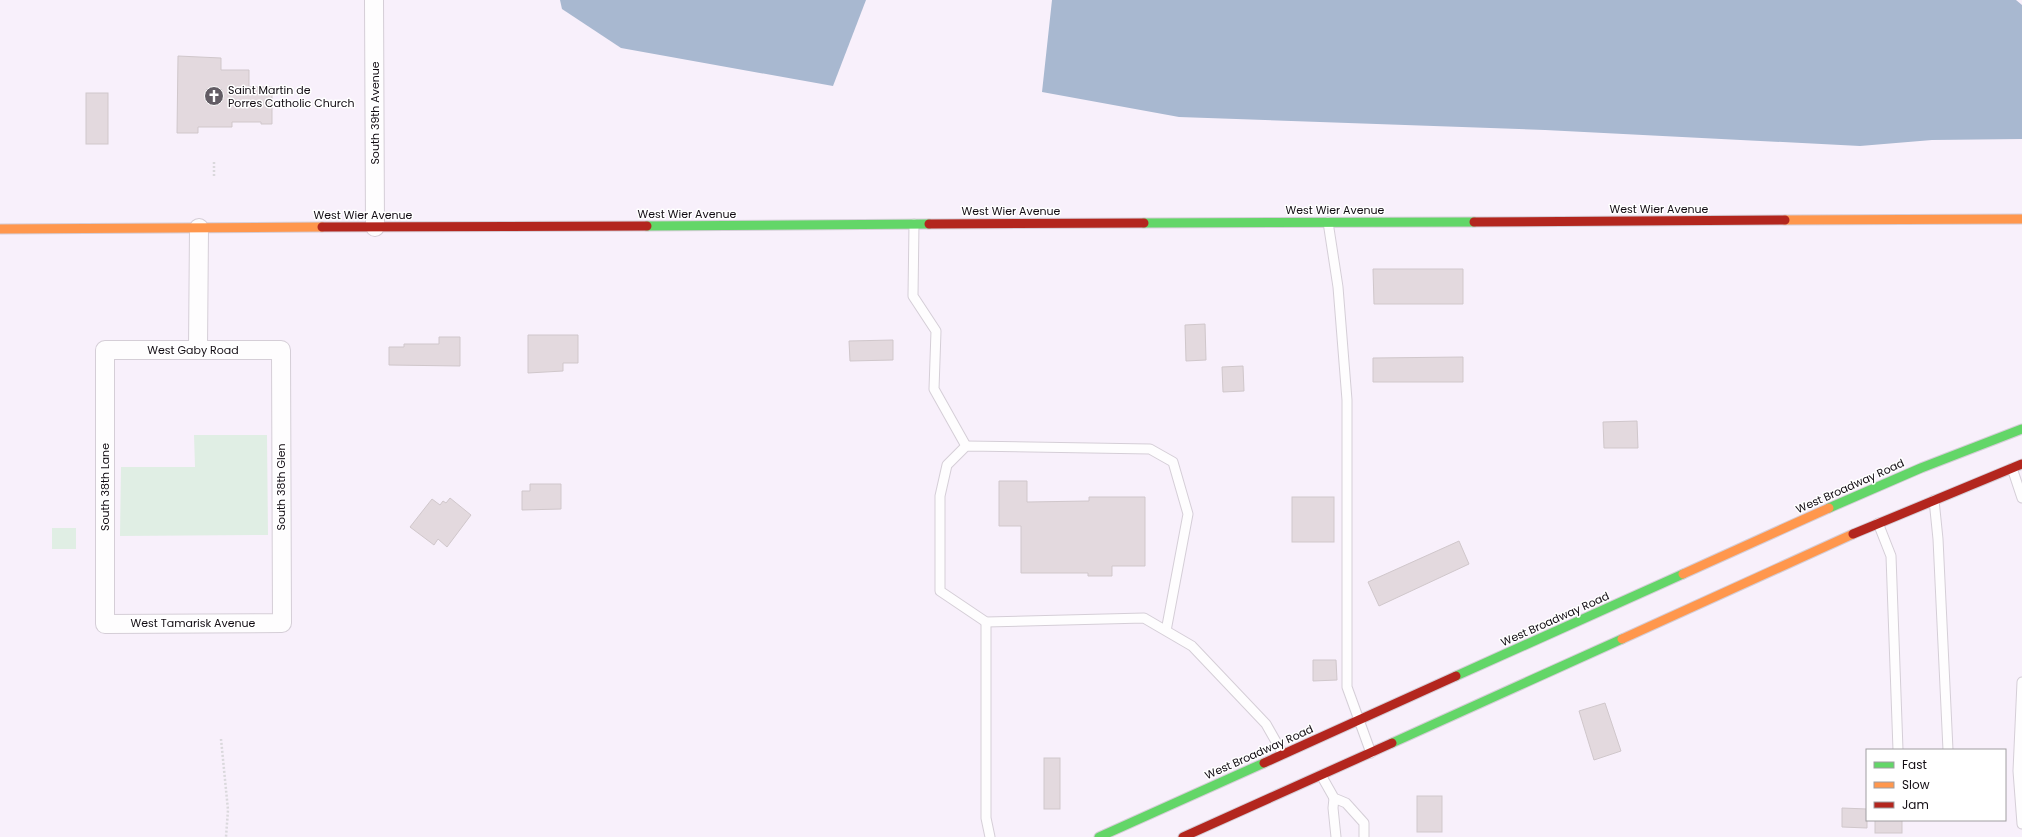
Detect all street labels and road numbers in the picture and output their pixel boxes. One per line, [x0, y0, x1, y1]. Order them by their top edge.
street label: South 39th Avenue [367, 61, 383, 165]
street label: West Wier Avenue [1610, 201, 1709, 217]
street label: West Wier Avenue [1286, 202, 1385, 218]
street label: West Wier Avenue [962, 203, 1061, 219]
street label: West Wier Avenue [638, 206, 737, 222]
street label: West Wier Avenue [314, 207, 413, 223]
street label: West Gaby Road [147, 342, 239, 358]
street label: South 38th Lane [97, 443, 113, 531]
street label: South 38th Glen [273, 443, 289, 531]
street label: West Broadway Road [1793, 455, 1907, 517]
street label: West Broadway Road [1498, 588, 1612, 650]
street label: West Tamarisk Avenue [131, 615, 256, 631]
street label: West Broadway Road [1202, 721, 1316, 783]

